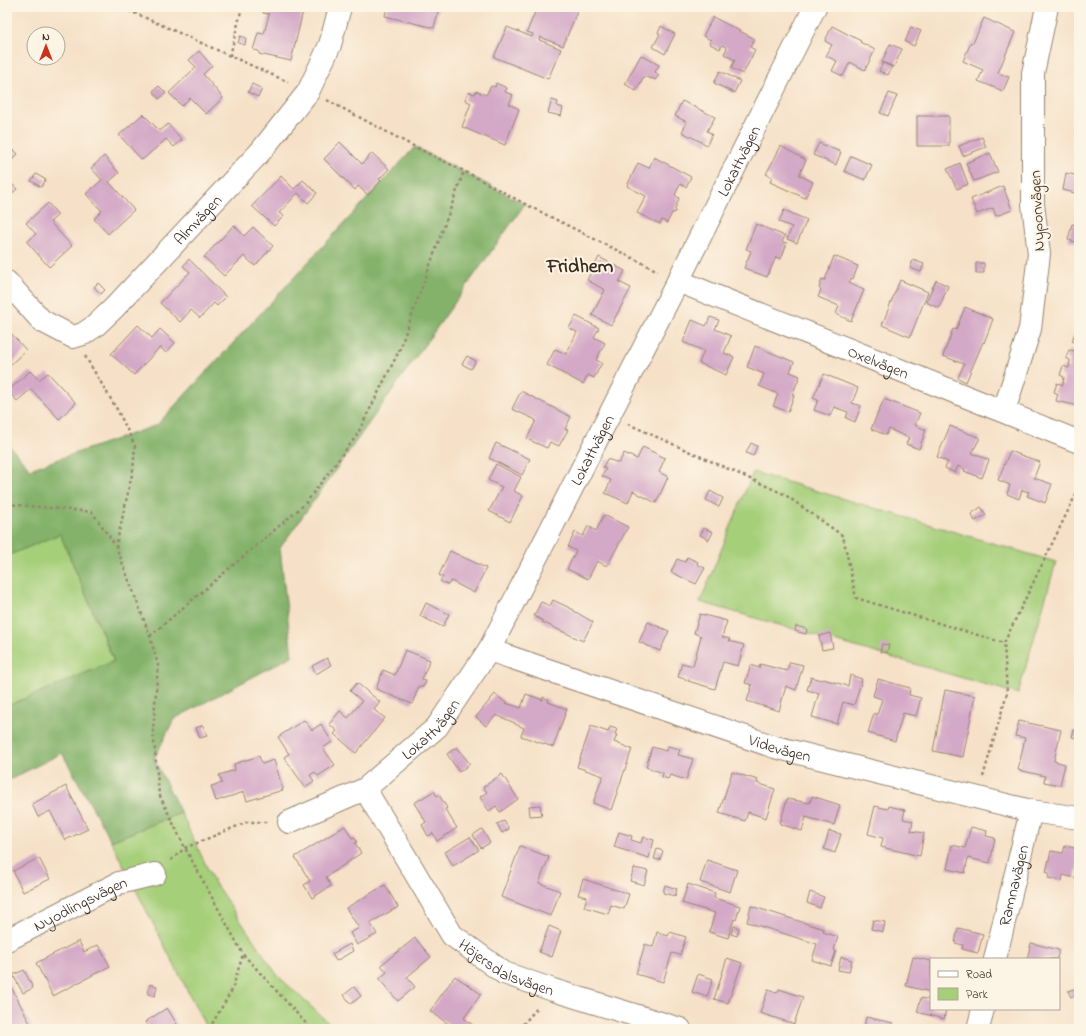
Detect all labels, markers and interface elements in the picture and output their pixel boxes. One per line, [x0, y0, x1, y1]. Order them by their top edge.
north arrow [26, 26, 66, 66]
text: N [42, 29, 50, 45]
street label: Lokattvägen [712, 122, 768, 201]
street label: Nyponvägen [1024, 170, 1052, 252]
street label: Almvägen [169, 190, 228, 251]
district label: Fridhem [546, 253, 614, 282]
street label: Oxelvägen [843, 340, 912, 386]
street label: Lokattvägen [565, 411, 622, 490]
street label: Lokattvägen [397, 694, 467, 766]
street label: Videvägen [744, 729, 813, 770]
street label: Ramnavägen [993, 842, 1036, 929]
street label: Nyodlingsvägen [30, 871, 130, 939]
street label: Höjersdalsvägen [453, 933, 557, 1003]
legend [930, 958, 1060, 1010]
text: Road [966, 966, 992, 984]
text: Park [966, 986, 988, 1004]

